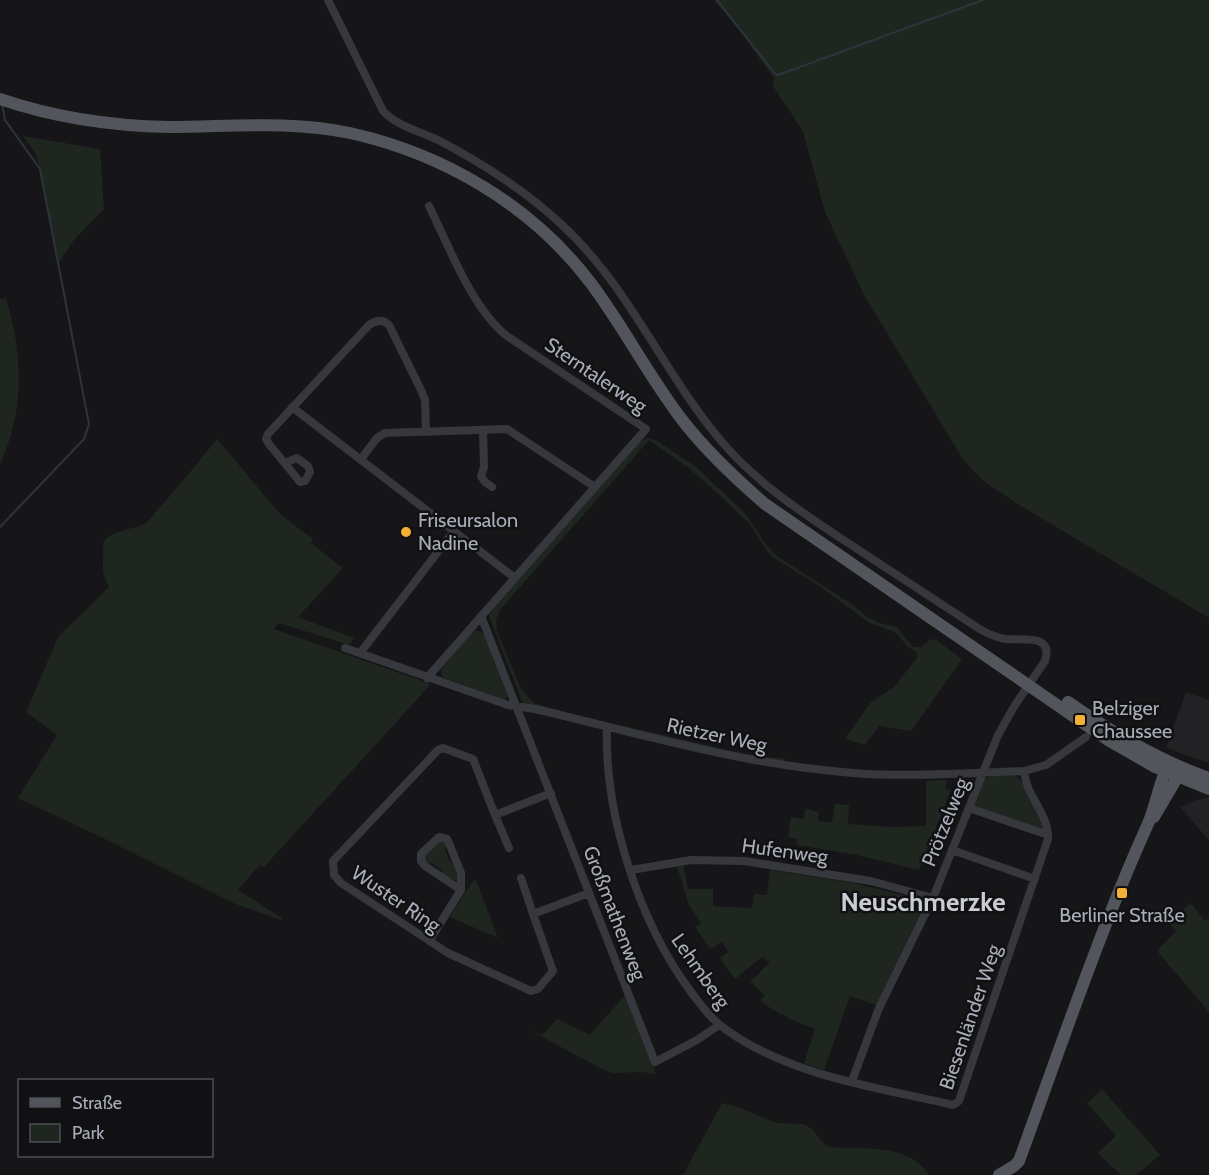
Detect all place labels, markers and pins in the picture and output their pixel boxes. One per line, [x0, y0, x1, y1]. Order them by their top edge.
place label: Friseursalon Nadine [418, 508, 518, 555]
marker: Friseursalon Nadine [399, 525, 413, 539]
place label: Belziger Chaussee [1092, 696, 1172, 743]
marker: Belziger Chaussee [1073, 713, 1087, 727]
marker: Berliner Straße [1115, 886, 1129, 900]
place label: Berliner Straße [1059, 903, 1185, 927]

